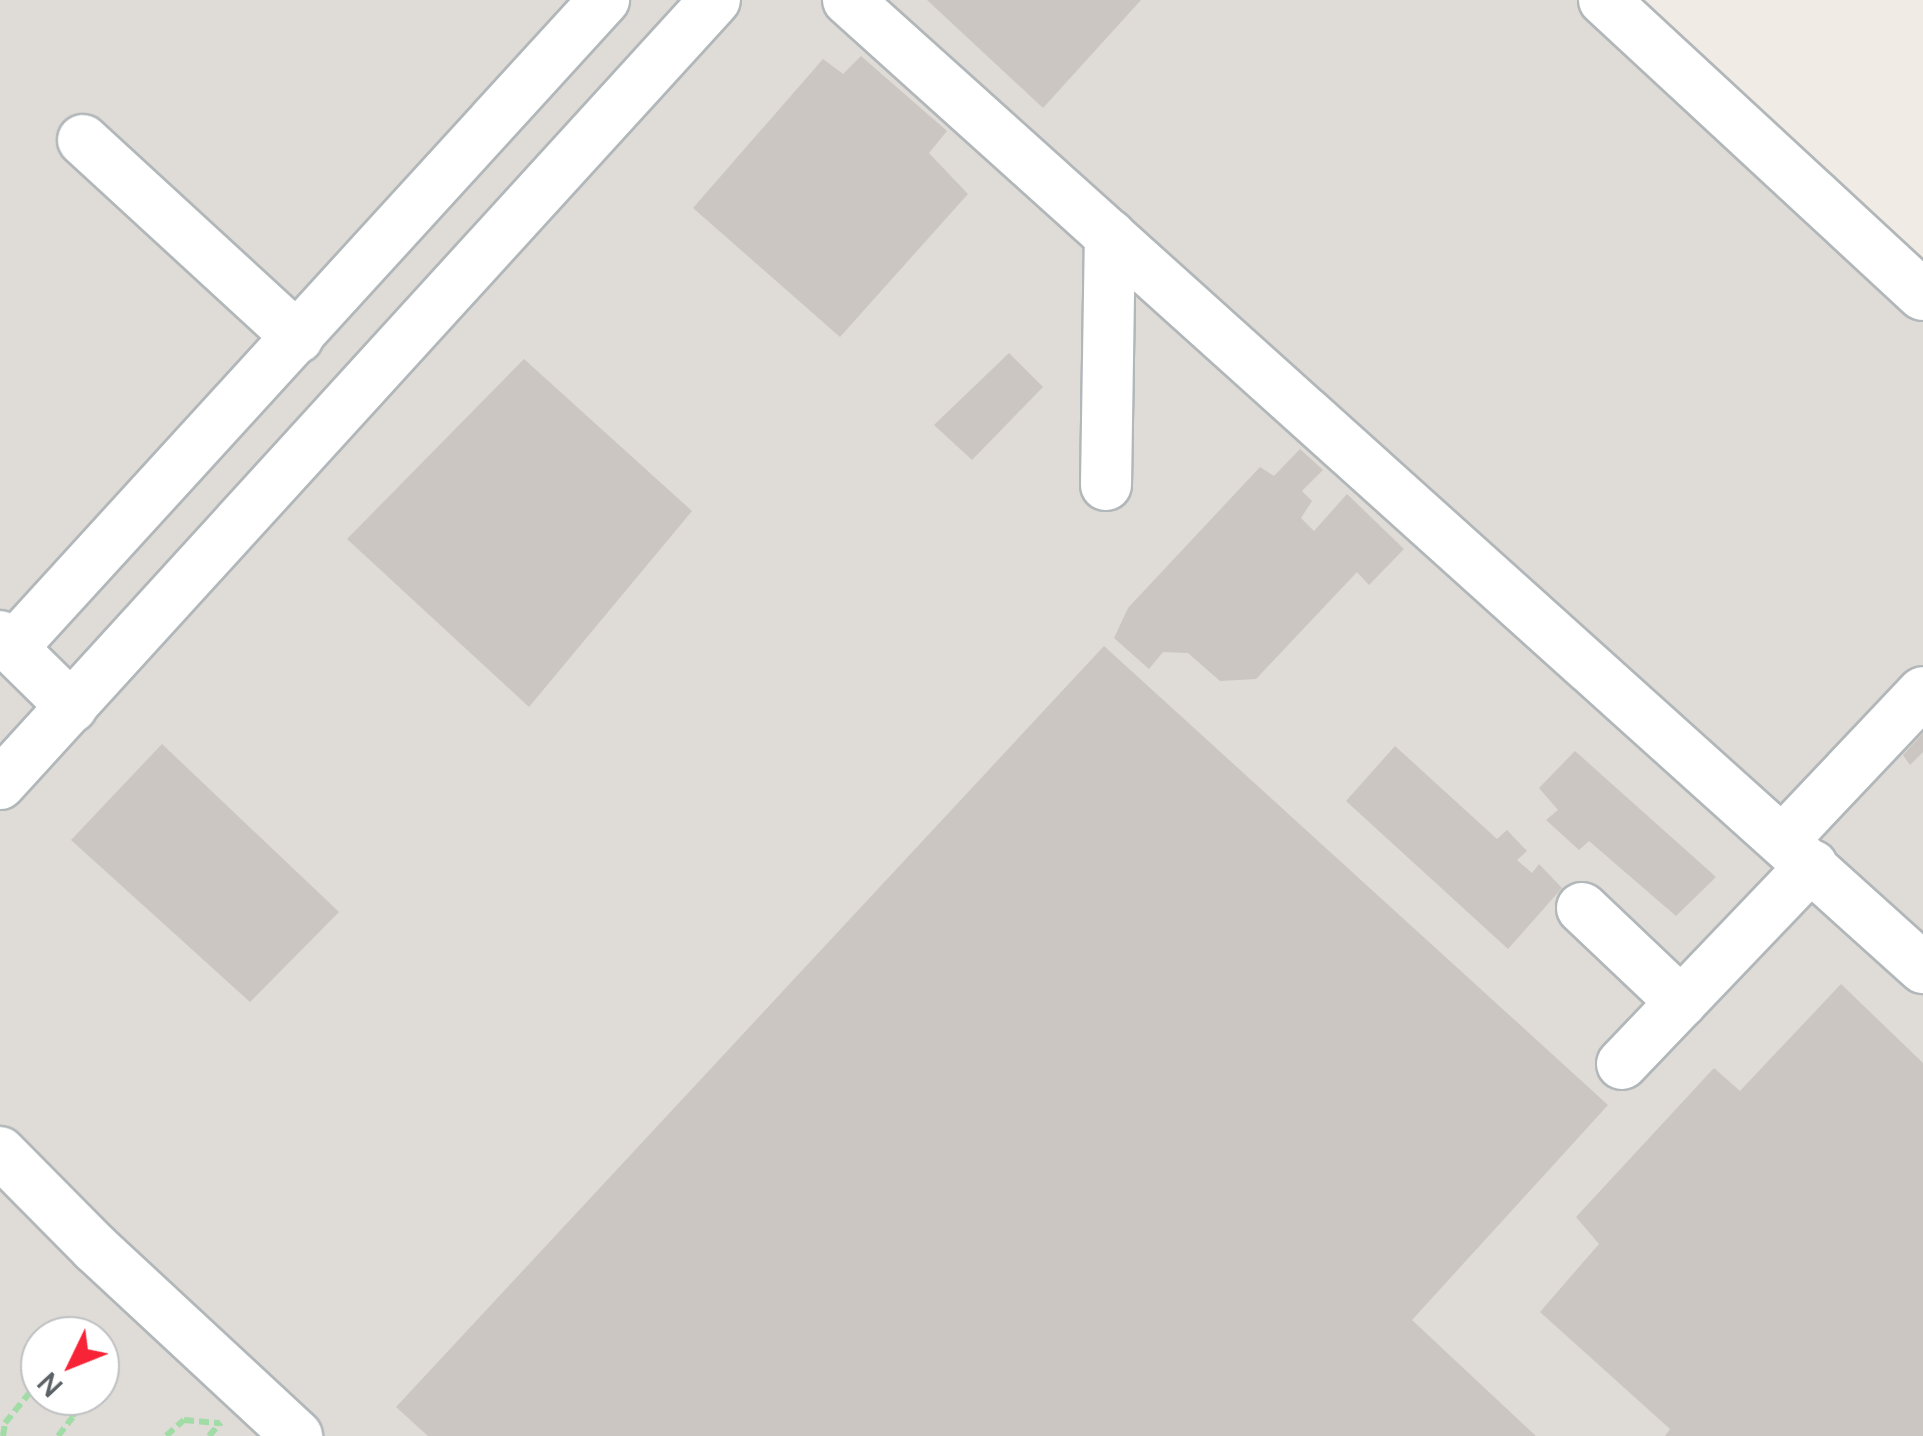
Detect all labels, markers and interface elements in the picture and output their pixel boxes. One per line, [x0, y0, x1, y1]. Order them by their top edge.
north arrow [20, 1316, 120, 1416]
text: N [29, 1365, 70, 1405]

